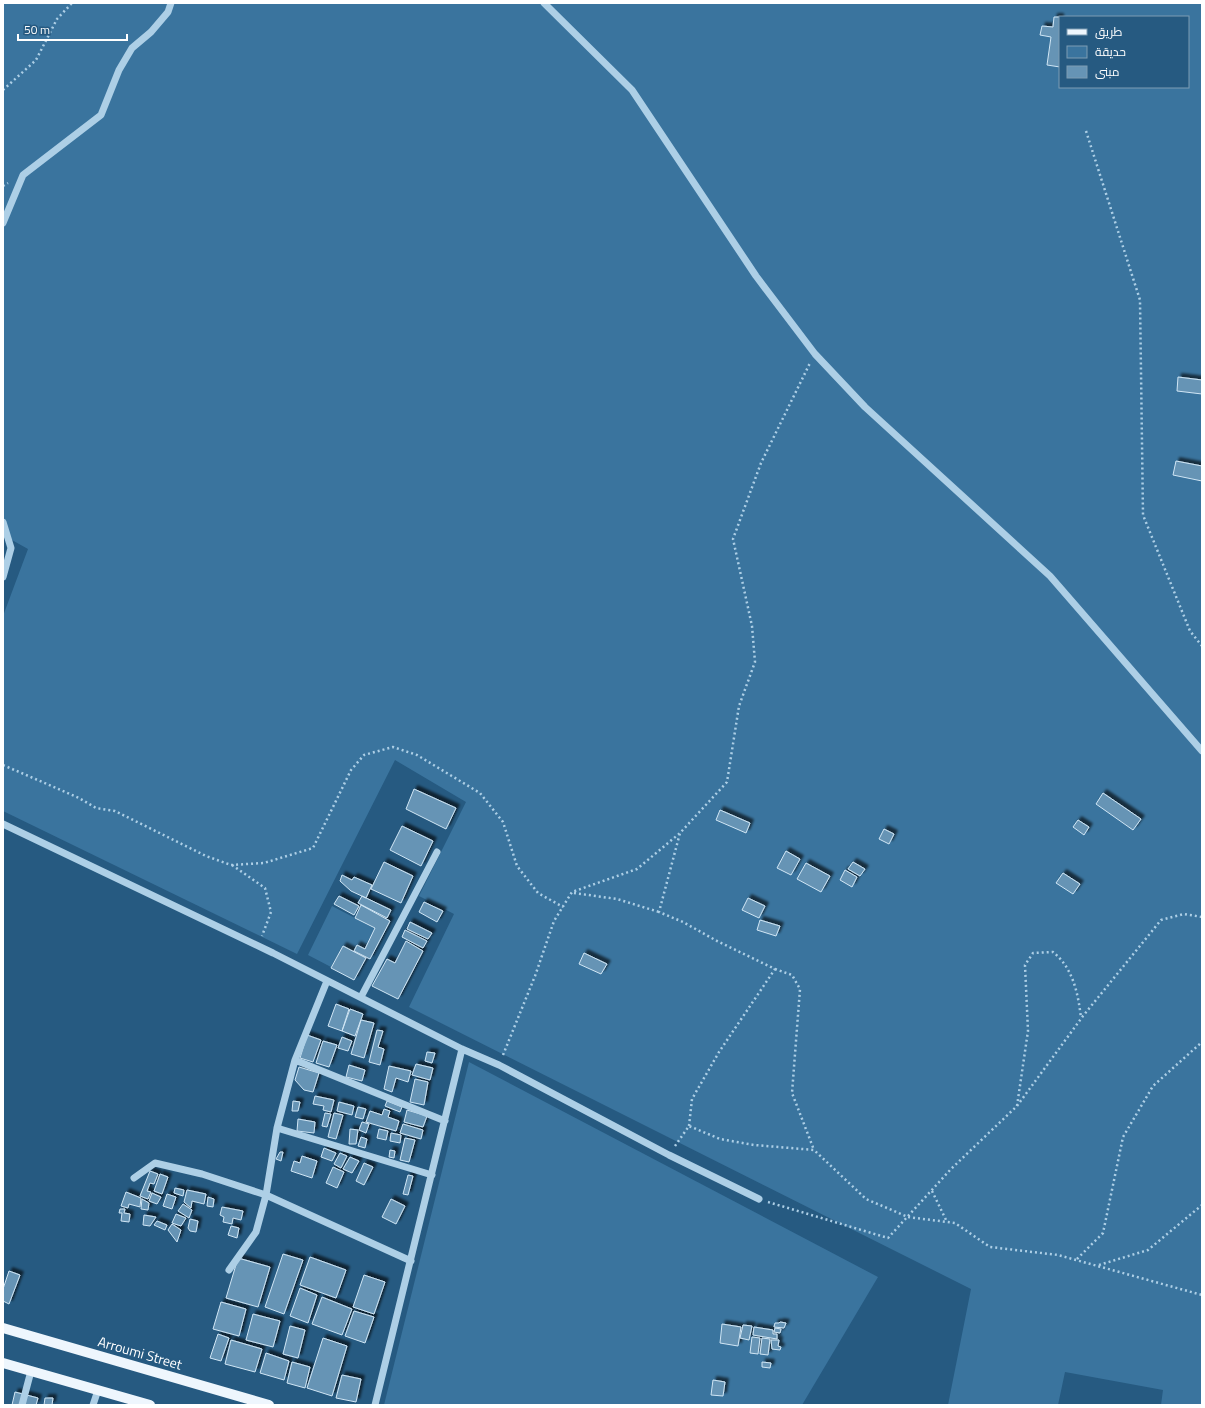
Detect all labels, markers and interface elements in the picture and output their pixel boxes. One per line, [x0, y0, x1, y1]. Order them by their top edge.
scale bar [18, 16, 127, 42]
legend [1059, 16, 1189, 88]
text: 50 m [24, 20, 50, 39]
text: طريق [1095, 22, 1123, 41]
text: حديقة [1095, 42, 1126, 61]
text: مبنى [1095, 62, 1120, 81]
street label: Arroumi Street [96, 1330, 185, 1375]

